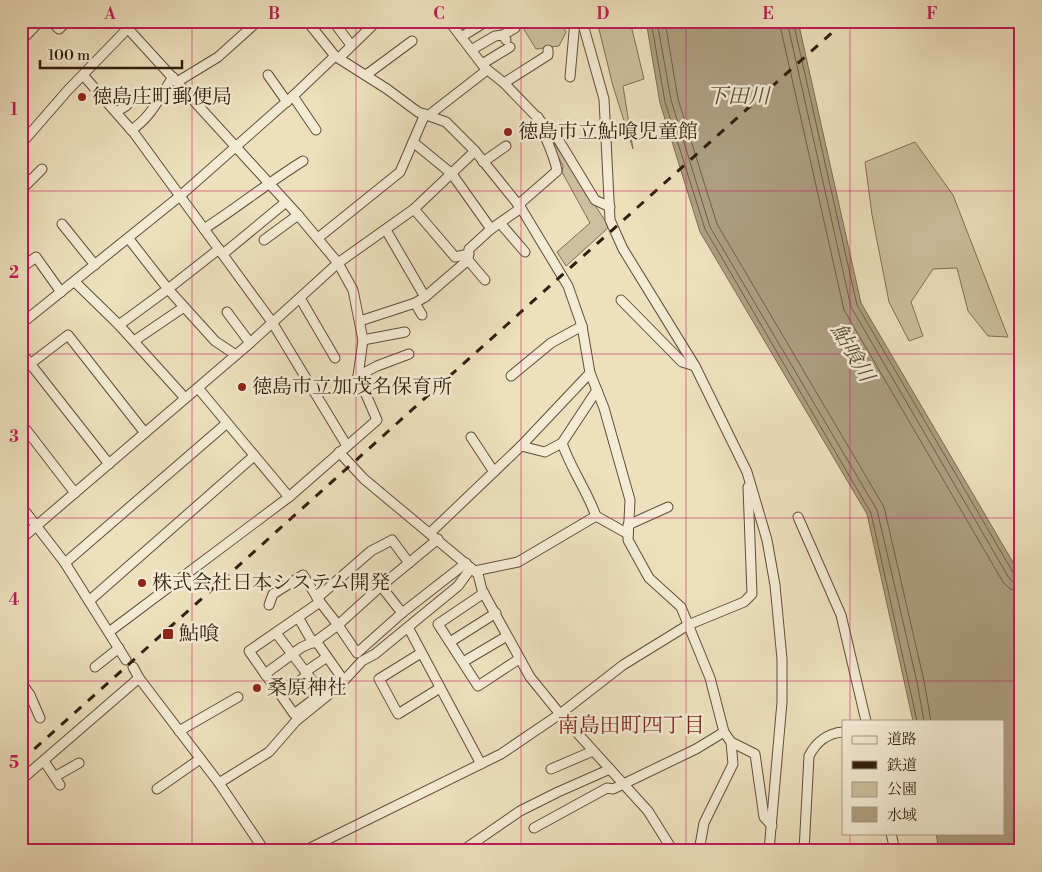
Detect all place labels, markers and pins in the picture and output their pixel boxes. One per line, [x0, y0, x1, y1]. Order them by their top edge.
place label: 徳島庄町郵便局 [92, 85, 232, 110]
marker: 徳島庄町郵便局 [76, 91, 88, 103]
place label: 徳島市立鮎喰児童館 [518, 120, 698, 145]
marker: 徳島市立鮎喰児童館 [502, 126, 514, 138]
place label: 徳島市立加茂名保育所 [252, 375, 452, 400]
marker: 徳島市立加茂名保育所 [236, 381, 248, 393]
place label: 株式会社日本システム開発 [152, 571, 390, 596]
marker: 株式会社日本システム開発 [136, 577, 148, 589]
place label: 鮎喰 [179, 622, 219, 647]
marker: 鮎喰 [161, 627, 175, 641]
place label: 桑原神社 [267, 676, 347, 701]
marker: 桑原神社 [251, 682, 263, 694]

